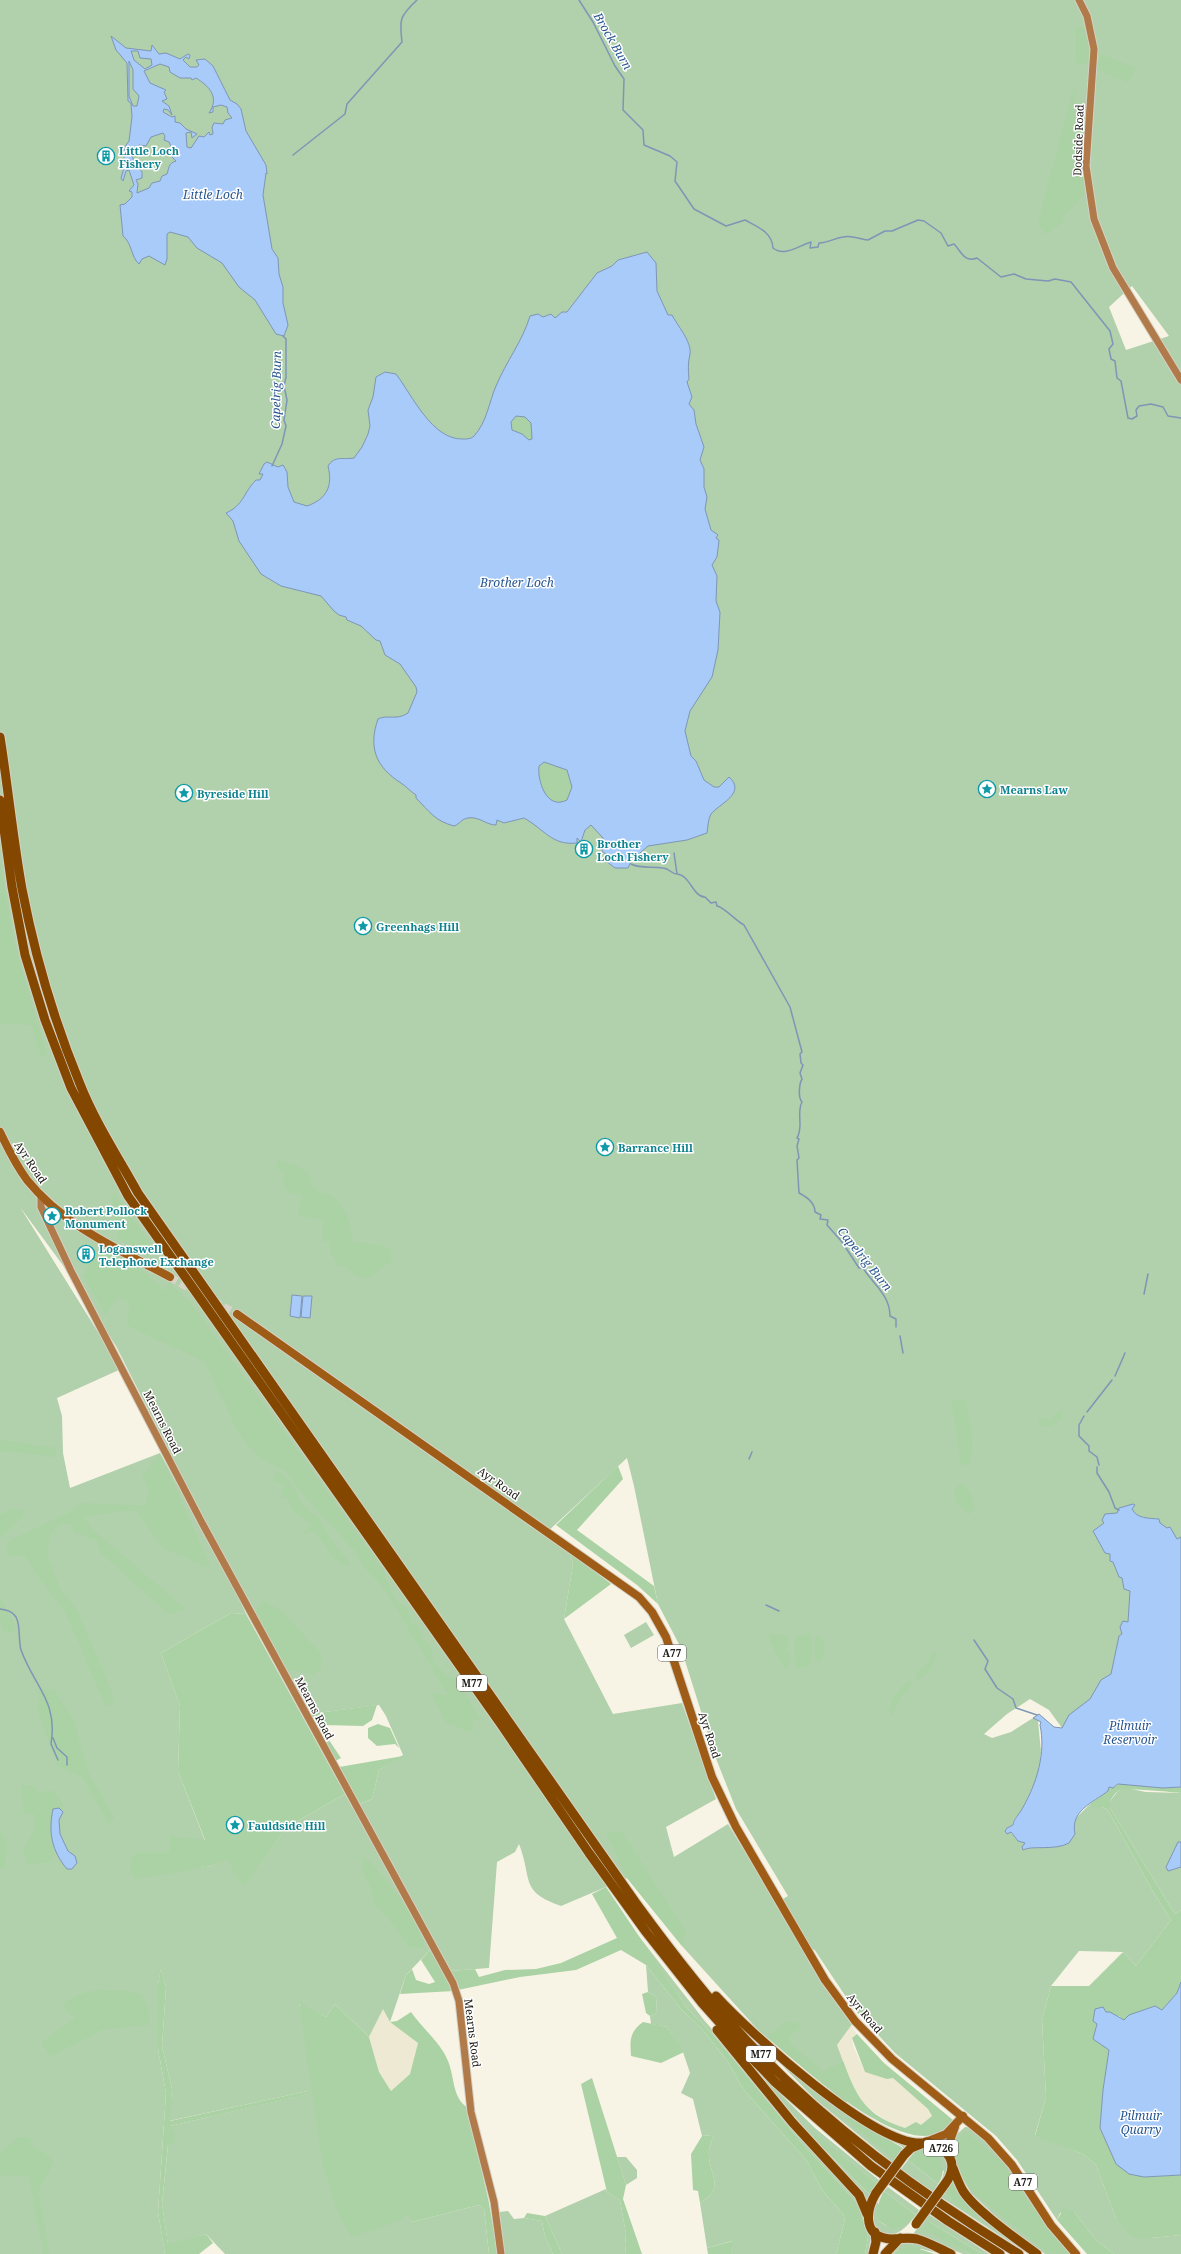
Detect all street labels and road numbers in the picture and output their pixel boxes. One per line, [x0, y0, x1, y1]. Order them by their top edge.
street label: Dodside Road [1069, 104, 1087, 176]
street label: Ayr Road [11, 1138, 51, 1186]
street label: Mearns Road [141, 1388, 185, 1456]
street label: Ayr Road [475, 1463, 523, 1503]
road number: A77 [658, 1645, 686, 1661]
street label: Mearns Road [292, 1674, 338, 1742]
road number: M77 [457, 1675, 487, 1691]
street label: Ayr Road [695, 1710, 725, 1760]
street label: Ayr Road [844, 1990, 886, 2036]
street label: Mearns Road [461, 1998, 485, 2068]
road number: M77 [746, 2046, 776, 2062]
road number: A726 [924, 2140, 958, 2156]
road number: A77 [1009, 2174, 1037, 2190]

